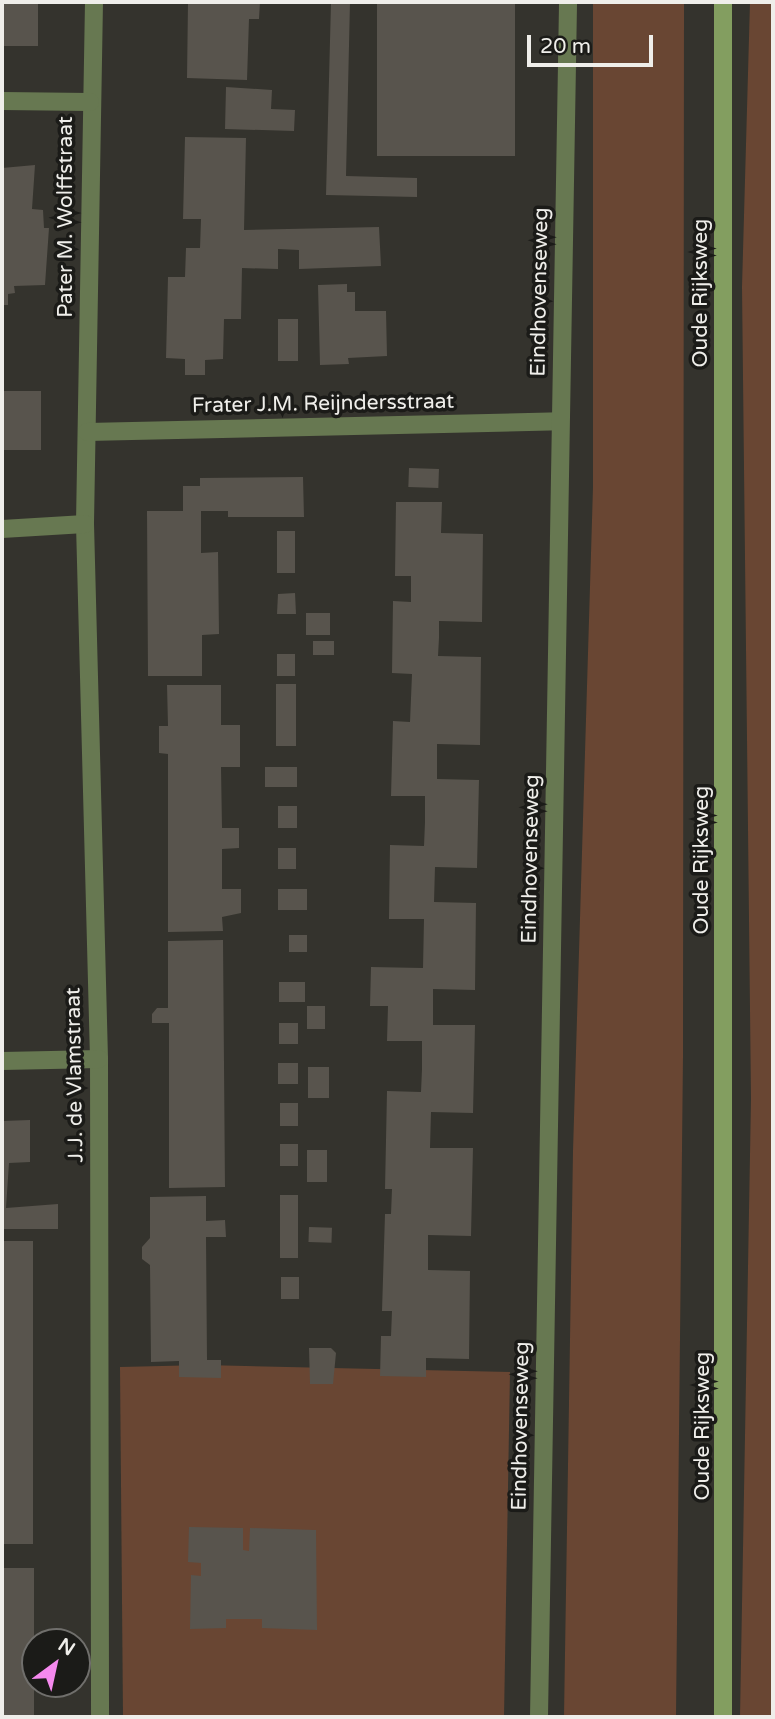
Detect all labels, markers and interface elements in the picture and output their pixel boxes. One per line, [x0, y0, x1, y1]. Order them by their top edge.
scale bar [530, 21, 656, 65]
text: 20 m [540, 34, 591, 59]
street label: Pater M. Wolffstraat [53, 116, 79, 318]
street label: Eindhovenseweg [526, 207, 554, 377]
street label: Oude Rijksweg [688, 219, 714, 367]
street label: Frater J.M. Reijndersstraat [192, 389, 454, 419]
street label: Eindhovenseweg [517, 774, 545, 944]
street label: Oude Rijksweg [689, 786, 715, 934]
street label: J.J. de Vlamstraat [61, 987, 89, 1163]
street label: Eindhovenseweg [507, 1341, 535, 1511]
street label: Oude Rijksweg [690, 1352, 716, 1500]
north arrow [21, 1628, 91, 1698]
text: N [54, 1634, 79, 1660]

